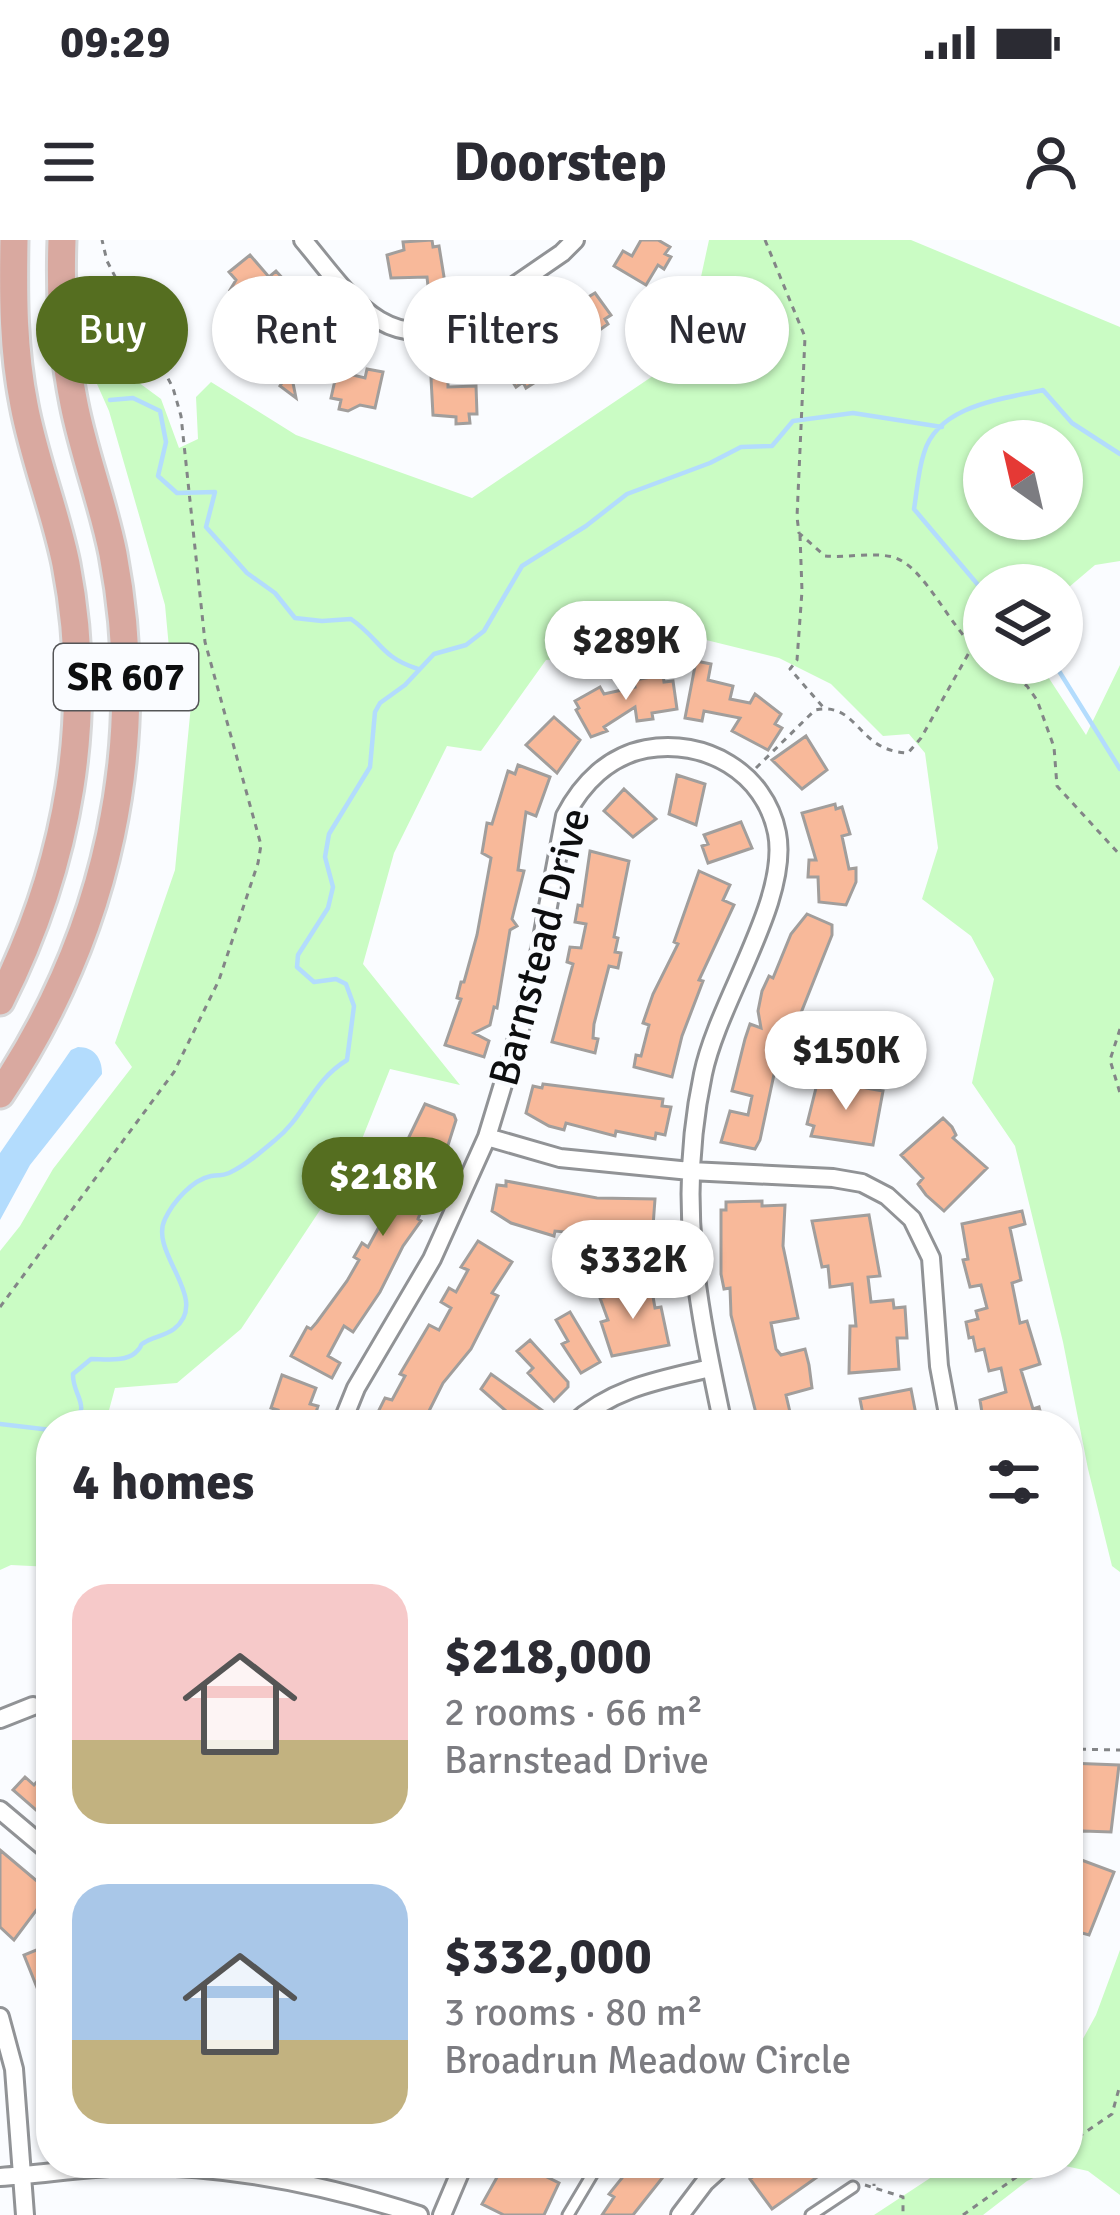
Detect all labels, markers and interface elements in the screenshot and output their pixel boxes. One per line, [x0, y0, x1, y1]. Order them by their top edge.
text: 09:29 [60, 15, 170, 70]
icon: menu [36, 129, 102, 195]
text: Doorstep [453, 129, 667, 196]
icon: person [1018, 129, 1084, 195]
chip: Buy [36, 276, 188, 384]
chip: Rent [212, 276, 379, 384]
chip: Filters [403, 276, 601, 384]
chip: New [625, 276, 789, 384]
north arrow [963, 420, 1083, 540]
map controls [963, 420, 1083, 684]
button: layers [963, 564, 1083, 684]
pin: $289K [542, 601, 710, 703]
text: $289K [572, 616, 680, 664]
road number: SR 607 [54, 644, 198, 710]
street label: Barnstead Drive [478, 803, 602, 1091]
pin: $150K [762, 1011, 930, 1113]
text: $150K [792, 1026, 900, 1074]
pin: $218K [299, 1137, 467, 1239]
text: $218K [329, 1152, 437, 1200]
pin: $332K [549, 1220, 717, 1322]
text: $332K [579, 1235, 687, 1283]
icon: filters [981, 1449, 1047, 1515]
text: 4 homes [72, 1451, 254, 1514]
text: $218,000 [444, 1625, 652, 1688]
icon: home [168, 1632, 312, 1776]
text: 2 rooms · 66 m² [444, 1688, 703, 1736]
text: Barnstead Drive [444, 1736, 709, 1784]
text: $332,000 [444, 1925, 652, 1988]
icon: home [168, 1932, 312, 2076]
text: 3 rooms · 80 m² [444, 1988, 703, 2036]
text: Broadrun Meadow Circle [444, 2036, 851, 2084]

